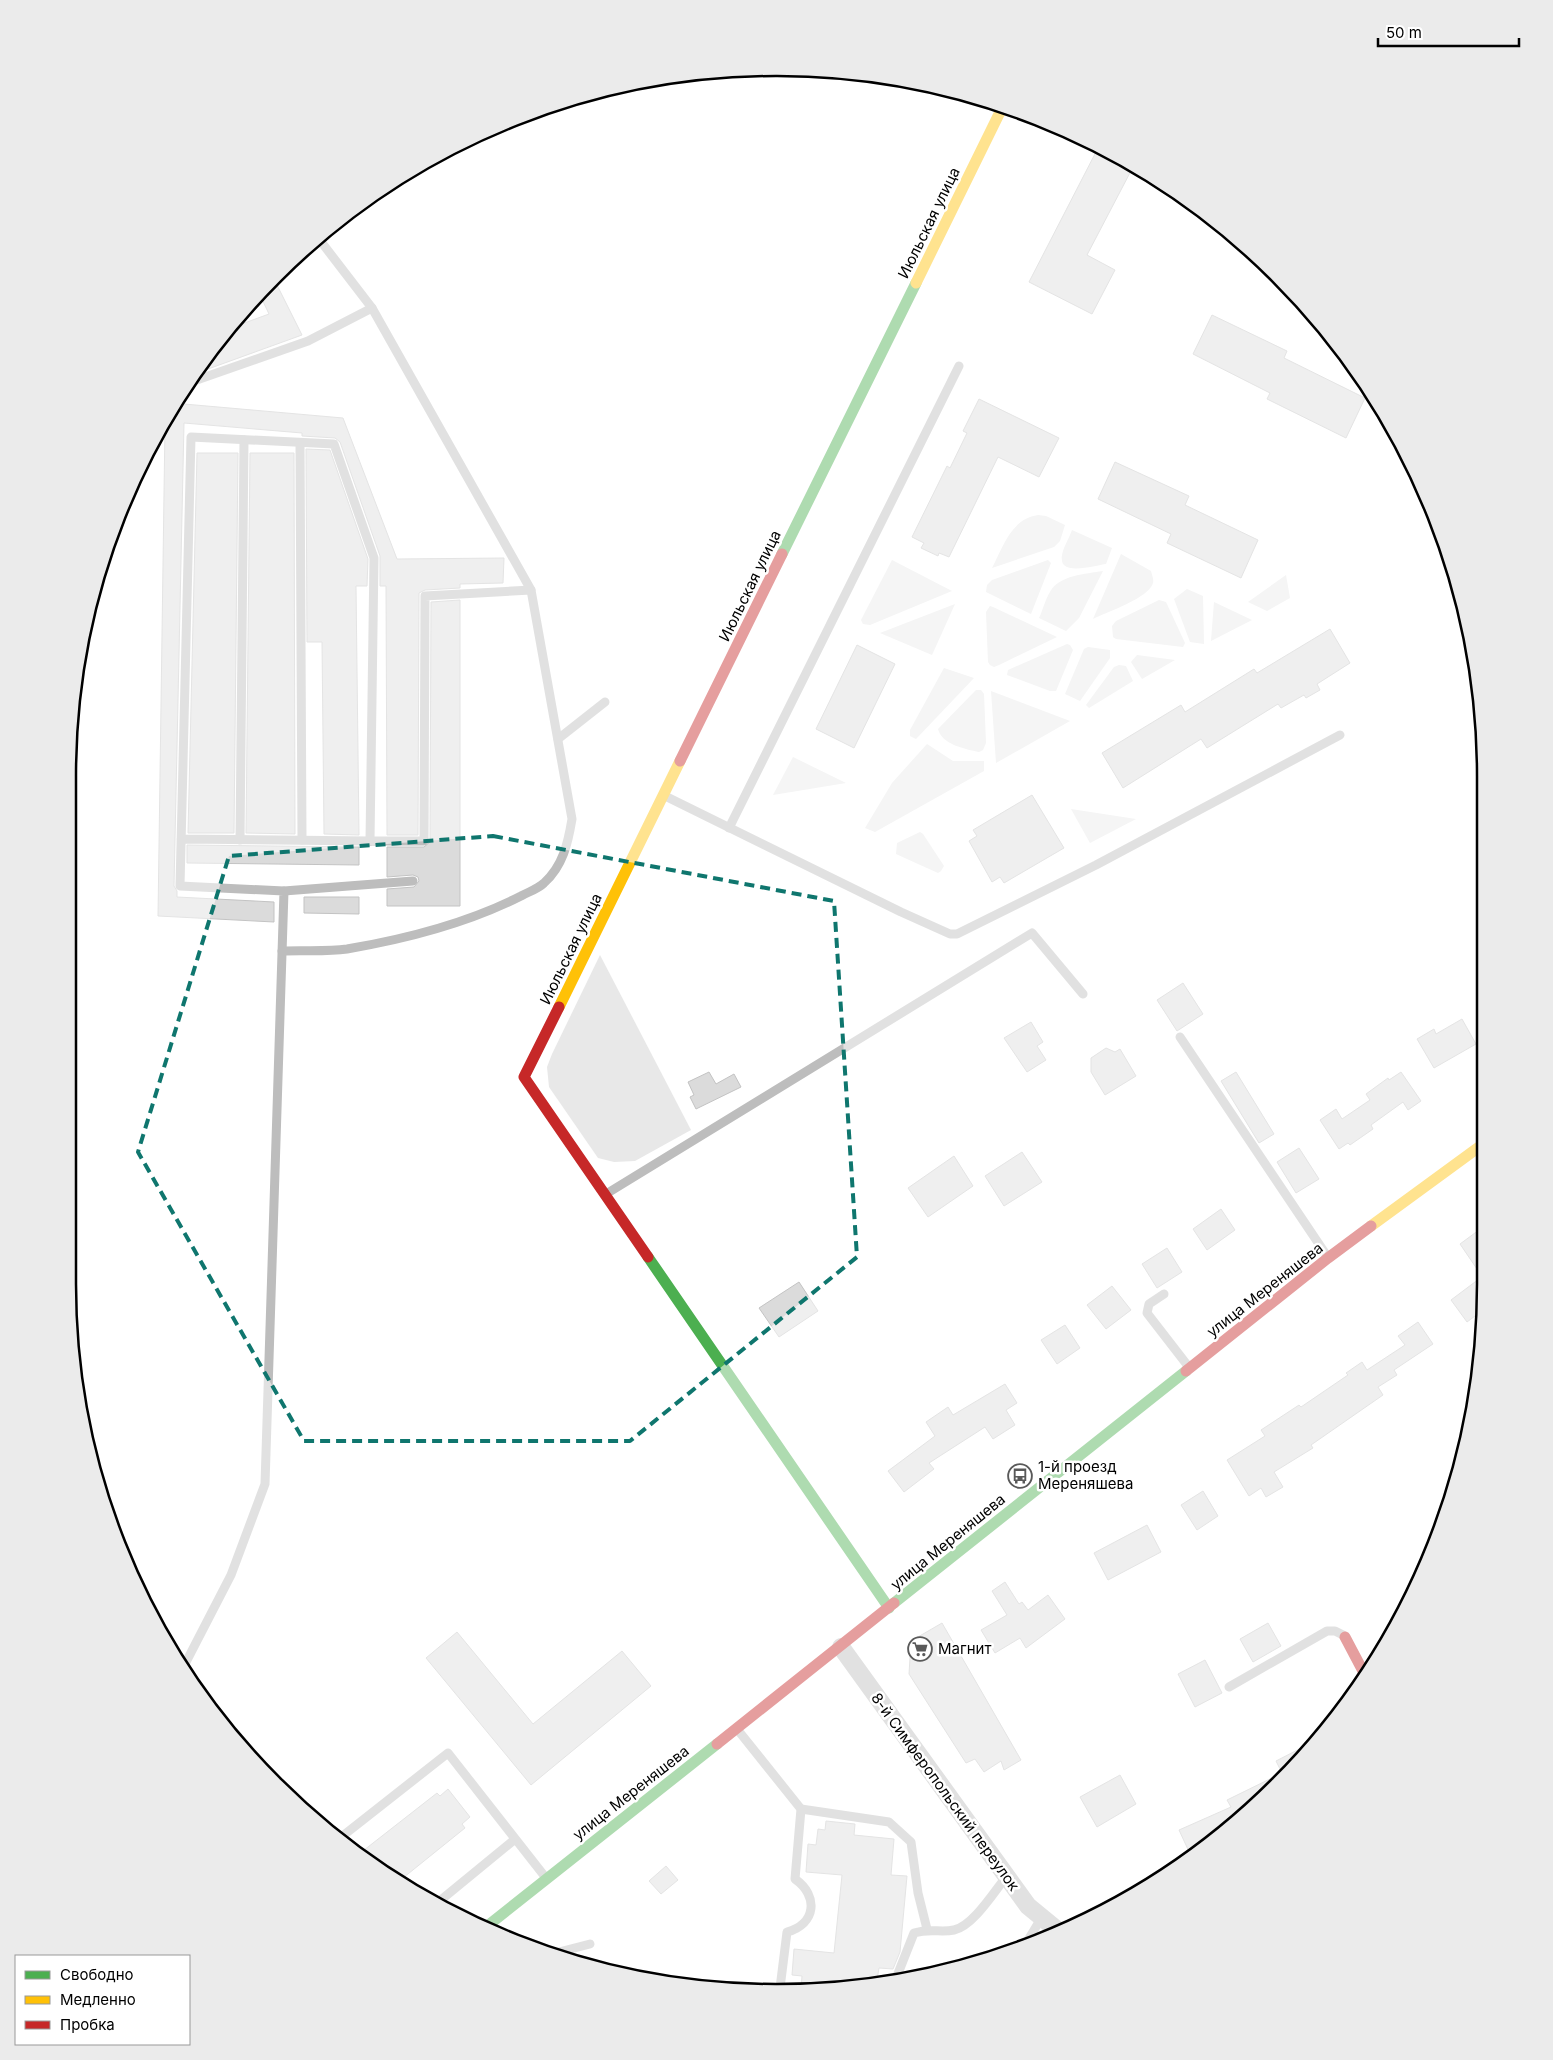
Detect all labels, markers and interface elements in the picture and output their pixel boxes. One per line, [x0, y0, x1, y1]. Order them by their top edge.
scale bar [1378, 15, 1519, 47]
text: 50 m [1386, 23, 1422, 42]
street label: Июльская улица [893, 164, 964, 281]
street label: Июльская улица [714, 527, 785, 644]
street label: Июльская улица [535, 890, 606, 1007]
street label: улица Мереняшева [1203, 1238, 1327, 1341]
place label: 1-й проезд Мереняшева [1038, 1457, 1133, 1493]
bus stop icon: 1-й проезд Мереняшева [1007, 1463, 1033, 1489]
street label: улица Мереняшева [886, 1489, 1009, 1594]
supermarket icon: Магнит [907, 1636, 933, 1662]
place label: Магнит [938, 1639, 991, 1658]
street label: 8-й Симферопольский переулок [867, 1689, 1024, 1894]
street label: улица Мереняшева [569, 1741, 693, 1844]
legend [15, 1955, 190, 2045]
text: Свободно [60, 1965, 134, 1984]
text: Медленно [60, 1990, 136, 2009]
text: Пробка [60, 2015, 115, 2034]

